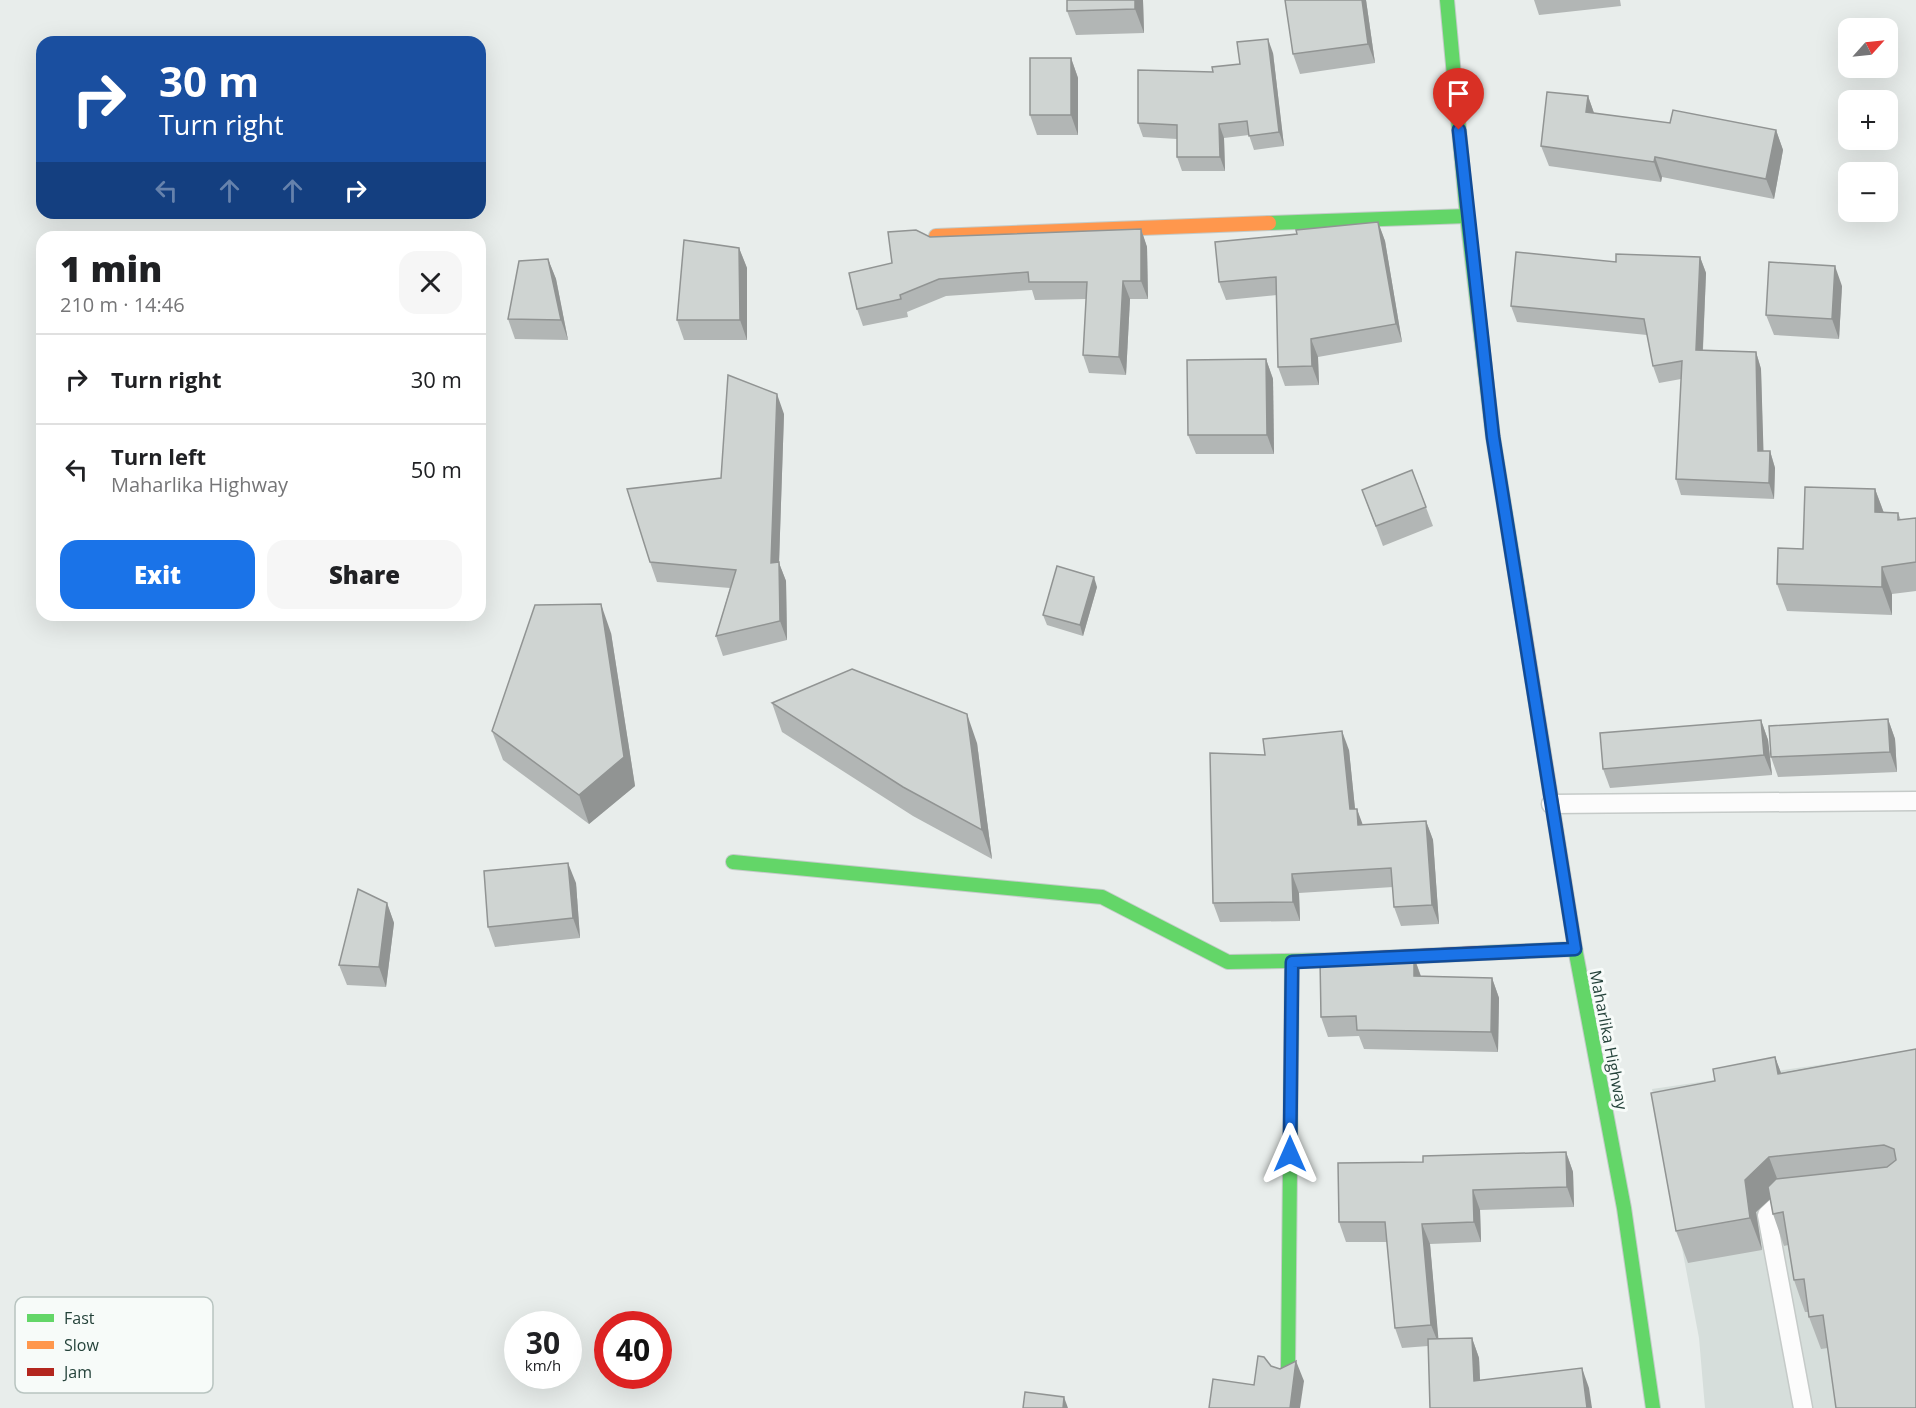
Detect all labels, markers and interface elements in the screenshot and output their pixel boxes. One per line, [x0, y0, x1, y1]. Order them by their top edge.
north arrow [1838, 18, 1898, 78]
map controls [1838, 18, 1898, 222]
text: 30 m [159, 52, 259, 109]
icon: right [60, 60, 138, 138]
pin [1433, 68, 1484, 130]
icon: arrive [1442, 77, 1475, 110]
button: + [1838, 90, 1898, 150]
text: Turn right [159, 106, 284, 143]
button: − [1838, 162, 1898, 222]
icon: left [150, 174, 183, 207]
icon: ahead [213, 174, 246, 207]
icon: ahead [276, 174, 309, 207]
icon: right [339, 174, 372, 207]
text: 1 min [60, 244, 162, 293]
button: close [399, 251, 462, 314]
text: 210 m · 14:46 [60, 291, 185, 318]
icon: right [60, 363, 93, 396]
text: Turn right [111, 364, 222, 394]
text: 30 m [411, 364, 462, 394]
text: Turn left [111, 441, 206, 471]
icon: left [60, 453, 93, 486]
text: 50 m [411, 454, 462, 484]
text: Maharlika Highway [111, 471, 288, 498]
button: Exit [60, 540, 255, 609]
button: Share [267, 540, 462, 609]
street label: Maharlika Highway [1585, 968, 1634, 1113]
position arrow [1258, 1122, 1322, 1186]
legend [15, 1297, 213, 1393]
text: Fast [64, 1307, 95, 1329]
speed limit sign: 40 [594, 1311, 672, 1389]
text: 30 [526, 1322, 560, 1363]
text: Slow [64, 1334, 99, 1356]
text: km/h [525, 1355, 561, 1375]
text: Jam [62, 1361, 92, 1383]

